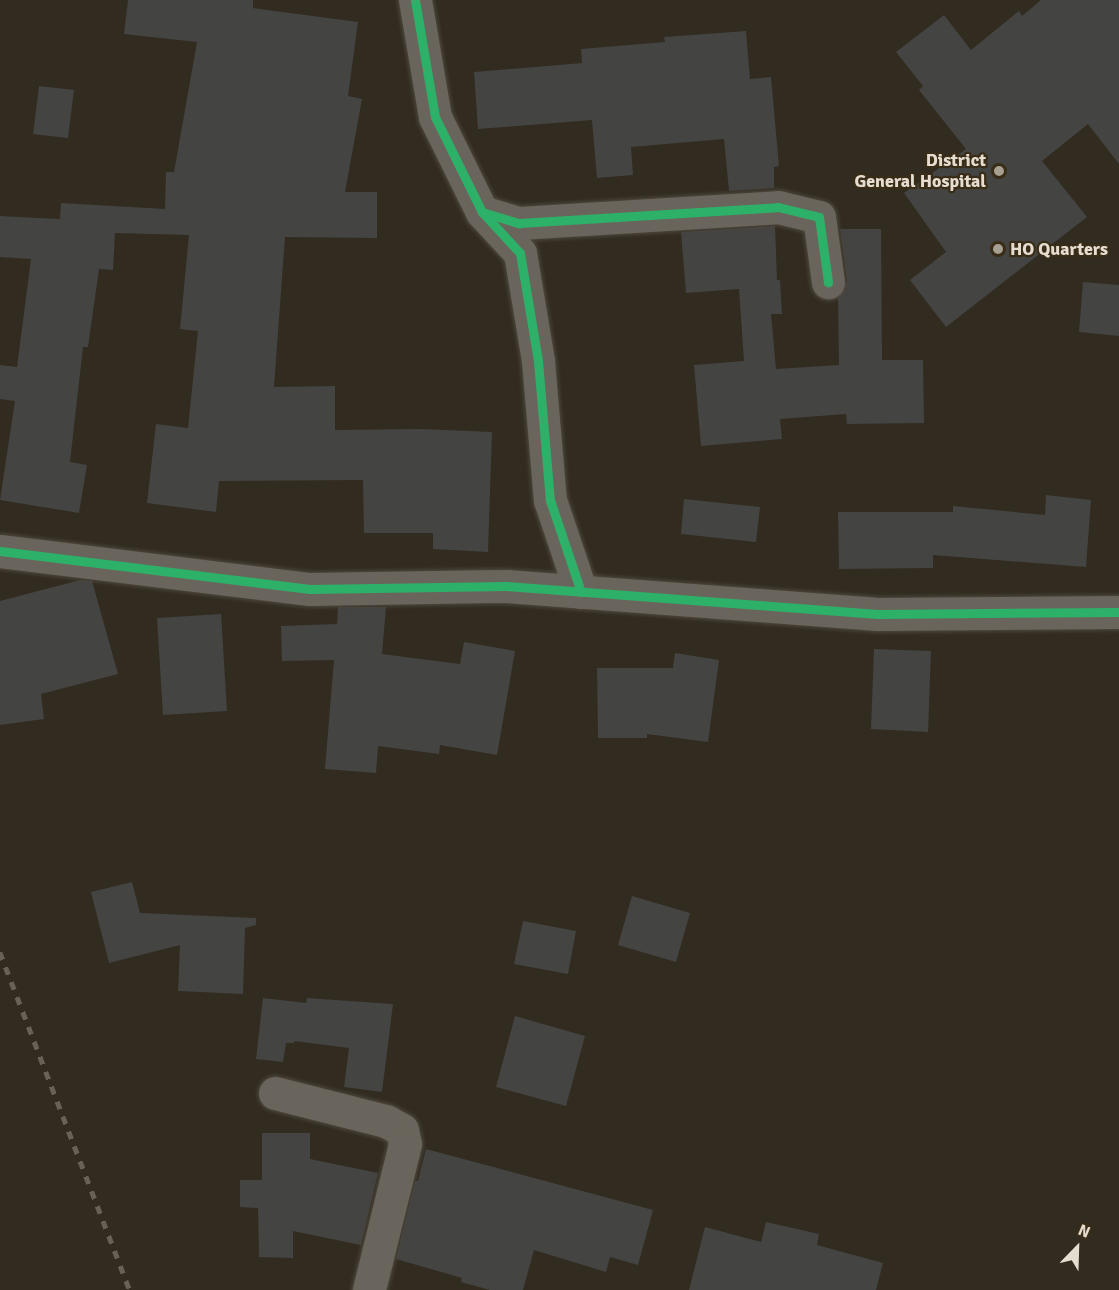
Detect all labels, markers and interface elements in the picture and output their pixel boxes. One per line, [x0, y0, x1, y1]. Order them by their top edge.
place label: District General Hospital [854, 150, 986, 192]
marker: District General Hospital [990, 162, 1008, 180]
place label: HO Quarters [1010, 238, 1108, 260]
marker: HO Quarters [991, 242, 1005, 256]
north arrow [1047, 1218, 1107, 1278]
text: N [1075, 1220, 1093, 1243]

